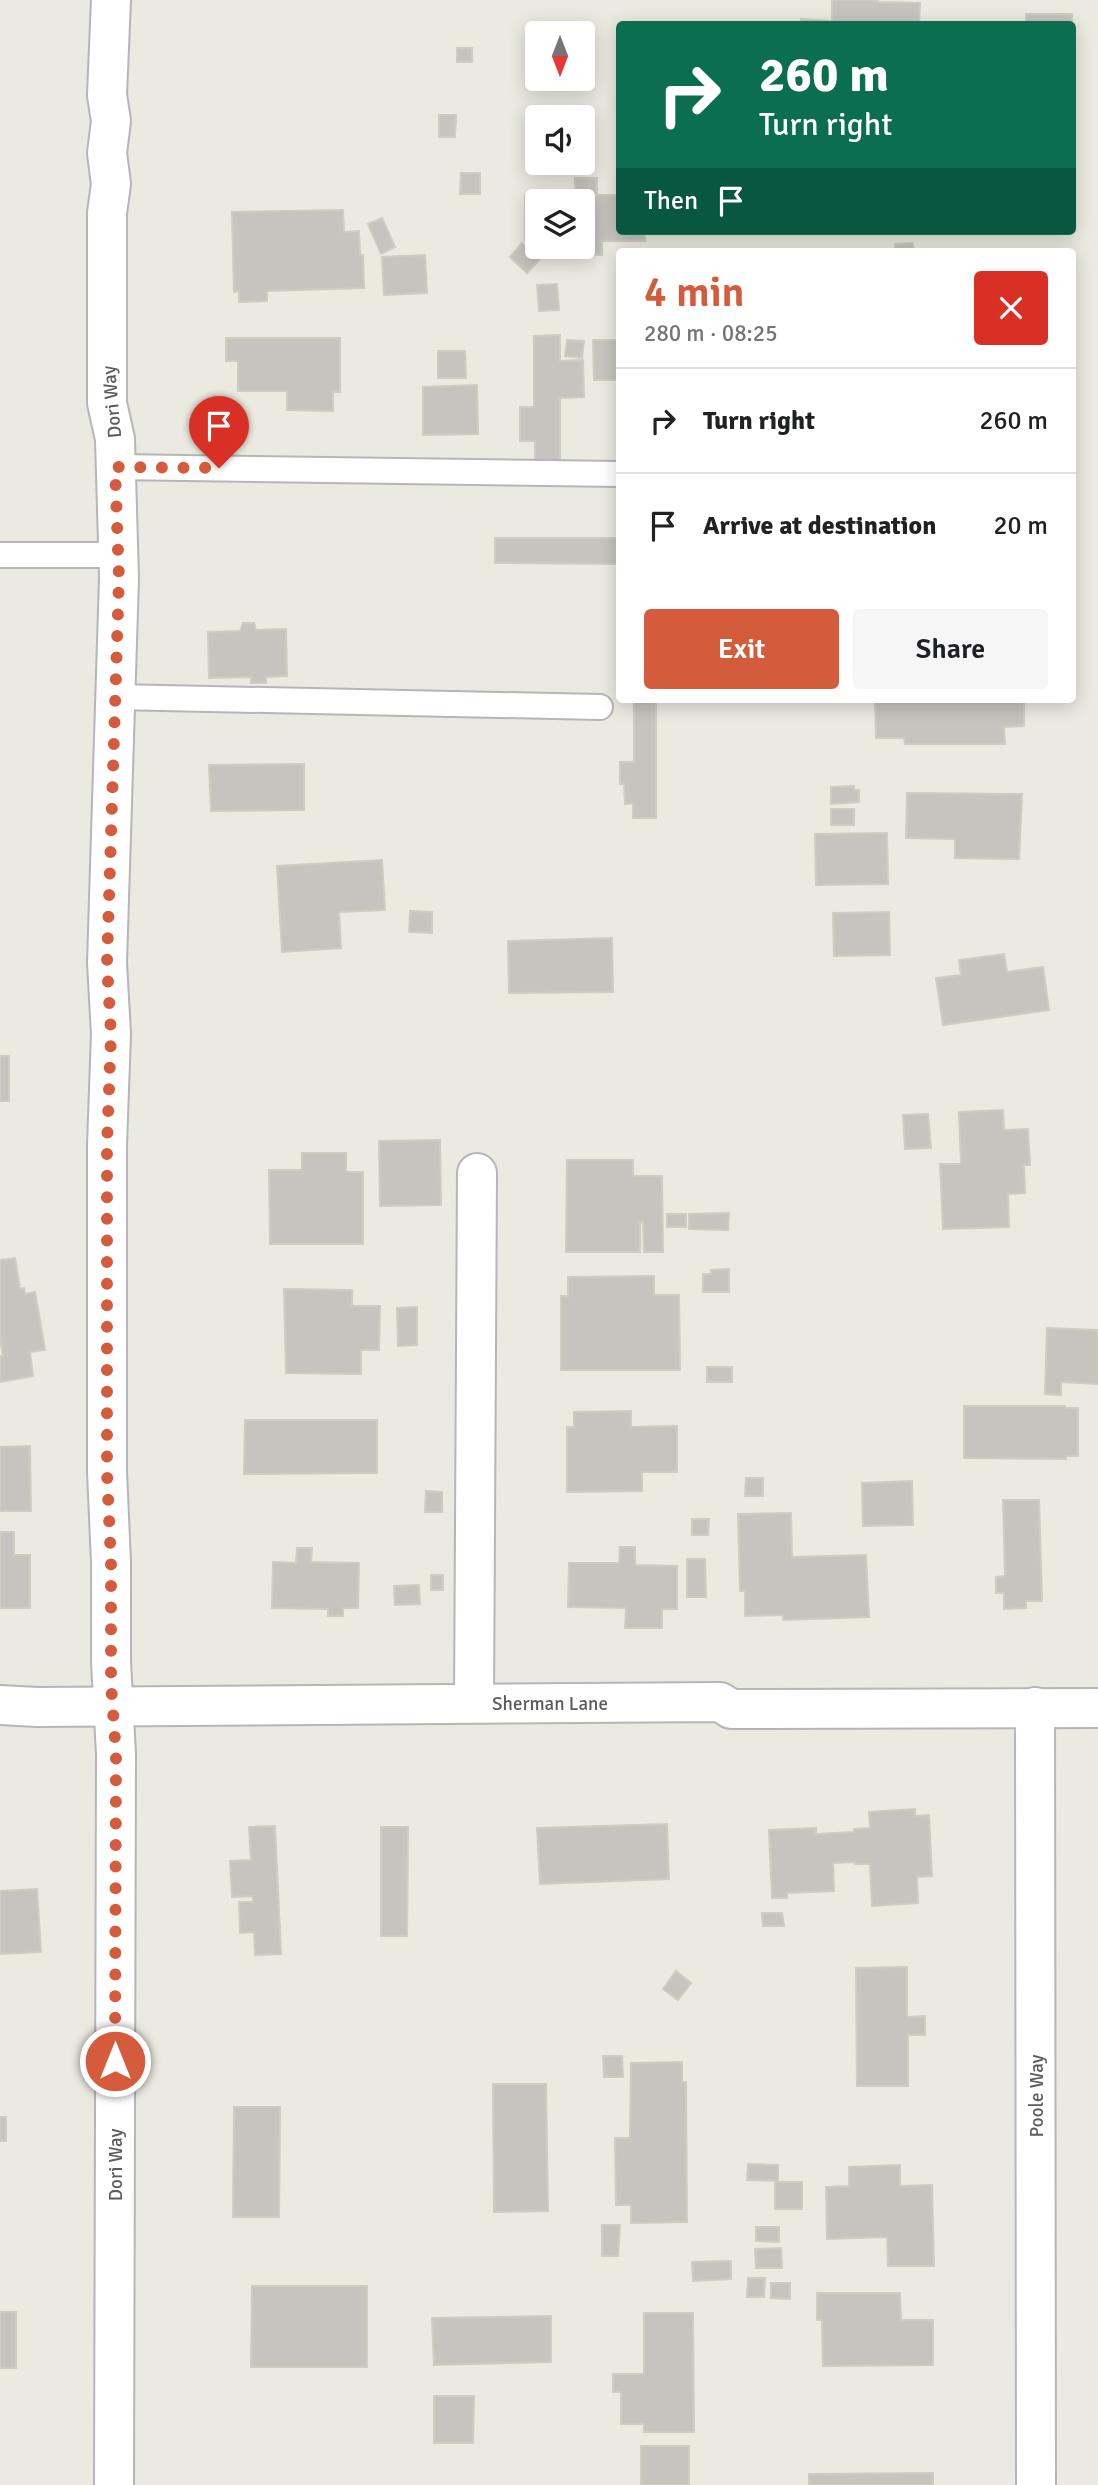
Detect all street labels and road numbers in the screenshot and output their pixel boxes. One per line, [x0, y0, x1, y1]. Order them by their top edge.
street label: Dori Way [97, 365, 127, 439]
street label: Sherman Lane [492, 1692, 608, 1716]
street label: Poole Way [1025, 2054, 1049, 2137]
street label: Dori Way [104, 2129, 128, 2201]

